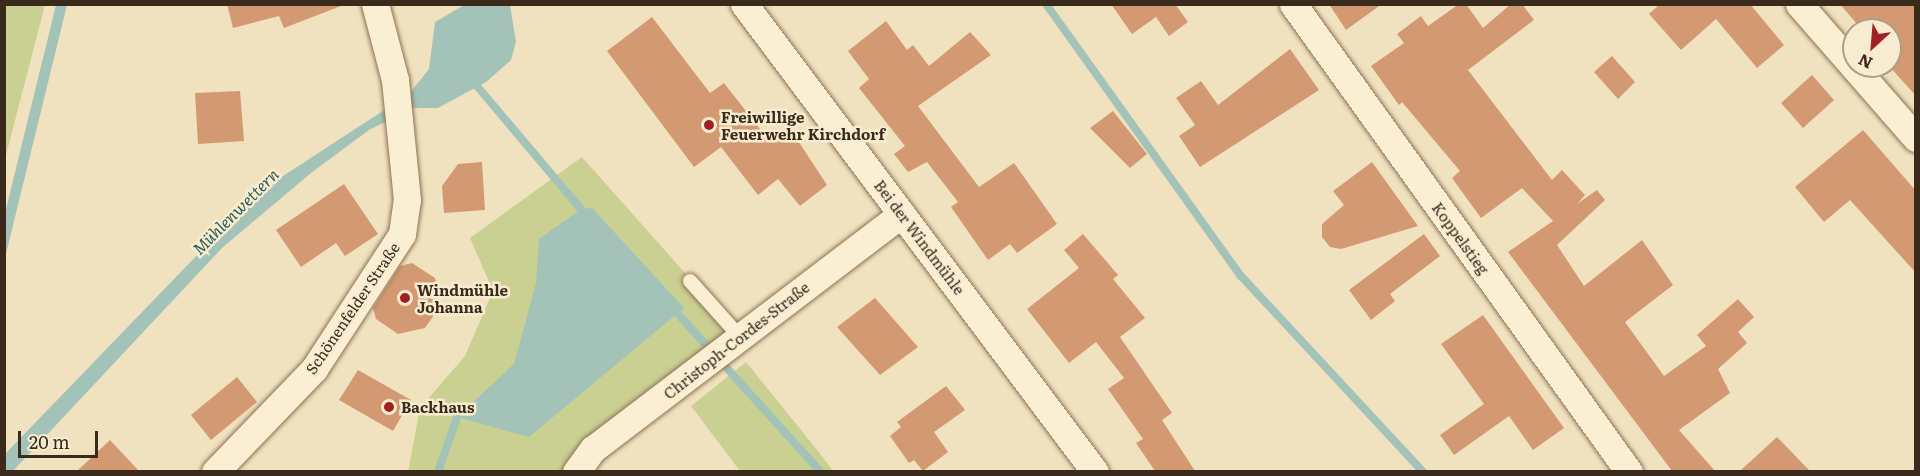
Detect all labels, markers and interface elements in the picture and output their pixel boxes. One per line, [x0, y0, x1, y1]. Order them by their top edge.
north arrow [1842, 18, 1902, 78]
text: N [1854, 49, 1876, 76]
place label: Freiwillige Feuerwehr Kirchdorf [721, 107, 885, 142]
marker: Freiwillige Feuerwehr Kirchdorf [702, 118, 716, 132]
water label: Mühlenwettern [188, 164, 282, 258]
street label: Bei der Windmühle [871, 176, 969, 298]
street label: Koppelstieg [1429, 199, 1493, 277]
street label: Schönenfelder Straße [301, 239, 403, 377]
street label: Christoph-Cordes-Straße [660, 278, 812, 402]
place label: Windmühle Johanna [417, 280, 508, 315]
marker: Windmühle Johanna [398, 291, 412, 305]
place label: Backhaus [401, 398, 474, 416]
marker: Backhaus [382, 400, 396, 414]
scale bar [21, 419, 100, 457]
text: 20 m [29, 428, 70, 455]

